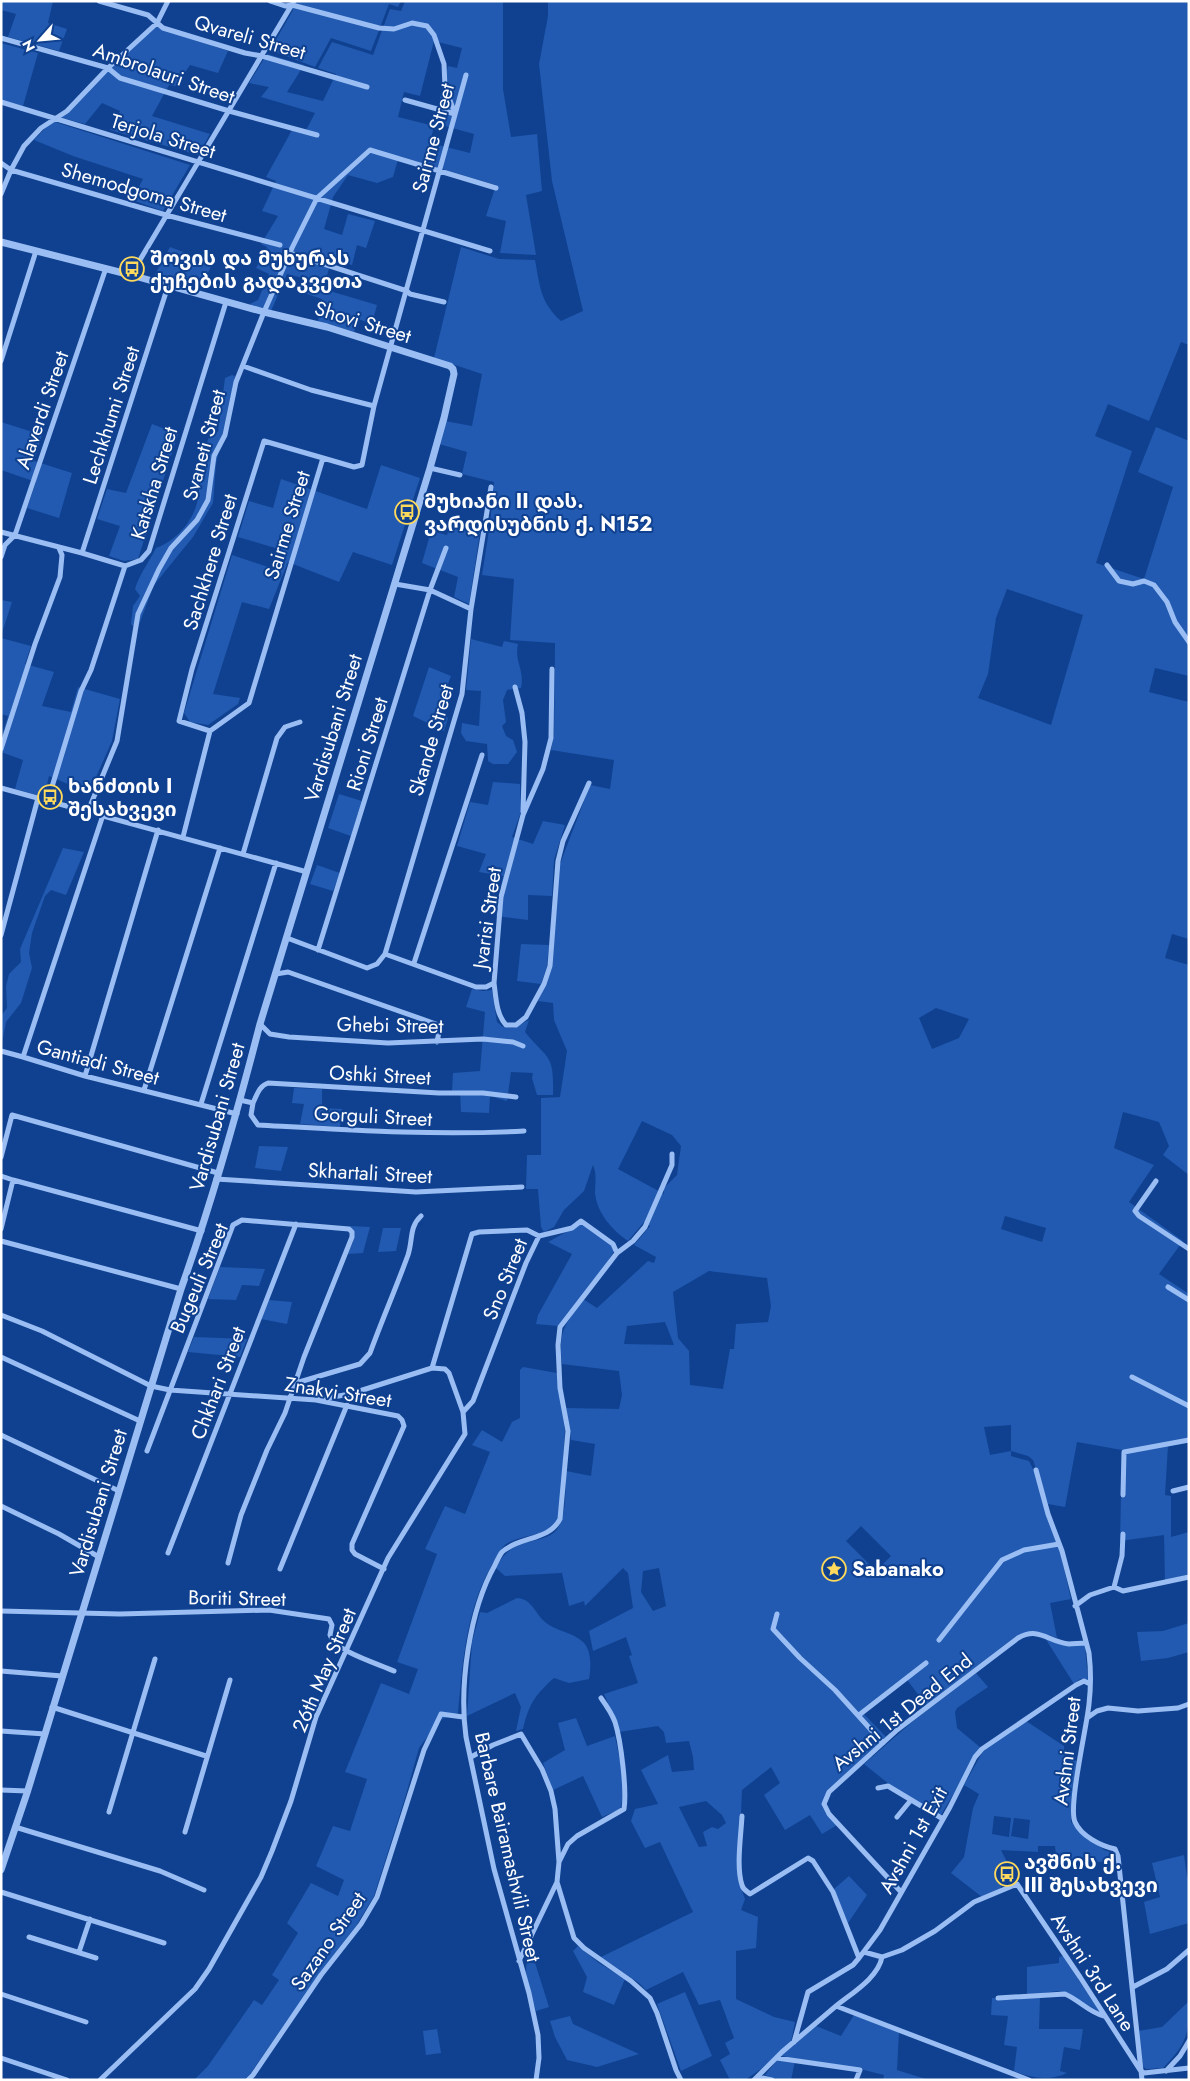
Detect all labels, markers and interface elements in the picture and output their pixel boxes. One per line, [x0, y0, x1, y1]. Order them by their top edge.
street label: Qvareli Street [191, 8, 309, 67]
north arrow [15, 15, 65, 65]
text: N [17, 36, 40, 55]
street label: Ambrolauri Street [89, 36, 239, 111]
street label: Sairme Street [405, 80, 462, 196]
street label: Terjola Street [107, 107, 219, 166]
street label: Shemodgoma Street [58, 155, 230, 230]
place label: შოვის და მუხურას ქუჩების გადაკვეთა [150, 244, 363, 296]
bus stop icon: შოვის და მუხურას ქუჩების გადაკვეთა [119, 256, 145, 282]
street label: Shovi Street [311, 294, 415, 351]
street label: Lechkhumi Street [75, 342, 148, 488]
street label: Alaverdi Street [9, 347, 76, 473]
street label: Svaneti Street [176, 386, 233, 504]
street label: Katskha Street [124, 423, 185, 543]
street label: Sairme Street [257, 467, 318, 583]
place label: მუხიანი II დას. ვარდისუბნის ქ. N152 [424, 487, 652, 539]
street label: Sachkhere Street [176, 490, 245, 634]
bus stop icon: მუხიანი II დას. ვარდისუბნის ქ. N152 [394, 499, 420, 525]
street label: Vardisubani Street [297, 650, 370, 806]
street label: Skande Street [402, 681, 461, 800]
street label: Rioni Street [339, 693, 396, 795]
place label: ხანძთის I შესახვევი [68, 772, 177, 824]
bus stop icon: ხანძთის I შესახვევი [37, 784, 63, 810]
street label: Jvarisi Street [466, 865, 509, 974]
street label: Ghebi Street [336, 1010, 444, 1041]
street label: Gantiadi Street [33, 1032, 162, 1093]
street label: Vardisubani Street [182, 1039, 253, 1195]
street label: Oshki Street [328, 1058, 432, 1093]
street label: Gorguli Street [313, 1099, 433, 1134]
street label: Skhartali Street [307, 1156, 433, 1191]
street label: Bugeuli Street [163, 1218, 236, 1338]
street label: Sno Street [476, 1234, 535, 1325]
street label: Chkhari Street [184, 1322, 253, 1444]
street label: Znakvi Street [282, 1370, 394, 1415]
street label: Vardisubani Street [62, 1425, 135, 1581]
place label: Sabanako [852, 1555, 944, 1584]
place icon: Sabanako [821, 1556, 847, 1582]
street label: Boriti Street [188, 1583, 286, 1614]
street label: 26th May Street [285, 1603, 364, 1737]
street label: Avshni 1st Dead End [826, 1647, 979, 1778]
street label: Avshni Street [1046, 1695, 1089, 1807]
street label: Barbare Bairamashvili Street [467, 1729, 548, 1965]
street label: Avshni 1st Exit [872, 1781, 955, 1899]
place label: ავშნის ქ. III შესახვევი [1024, 1848, 1158, 1900]
bus stop icon: ავშნის ქ. III შესახვევი [994, 1861, 1020, 1887]
street label: Sazano Street [284, 1886, 373, 1997]
street label: Avshni 3rd Lane [1043, 1907, 1142, 2037]

